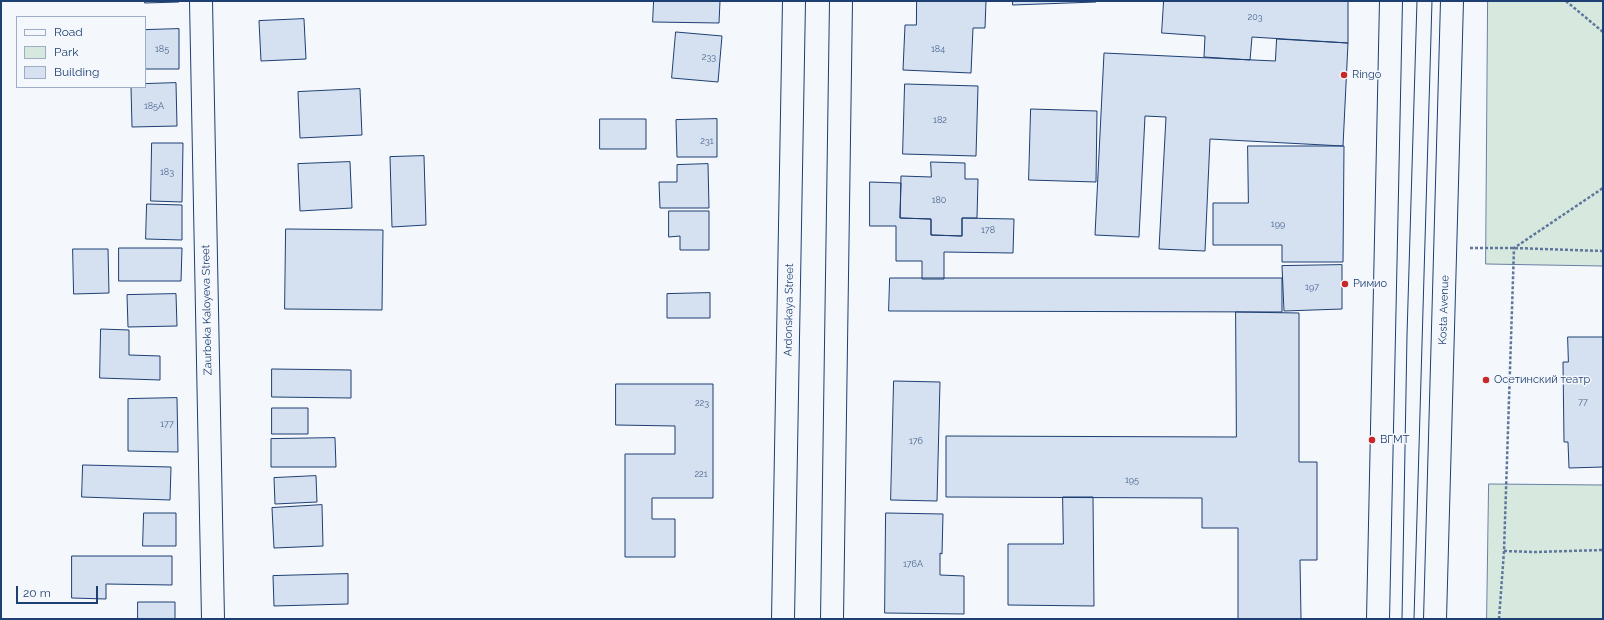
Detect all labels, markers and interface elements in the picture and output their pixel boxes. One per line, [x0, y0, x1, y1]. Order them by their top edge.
house number: 203 [1247, 12, 1263, 22]
legend [16, 16, 146, 88]
text: Road [54, 25, 83, 39]
house number: 185 [155, 44, 169, 54]
house number: 184 [931, 44, 945, 54]
text: Park [54, 45, 79, 59]
house number: 233 [702, 52, 716, 62]
text: Building [54, 65, 100, 79]
place label: Ringo [1352, 68, 1381, 82]
marker: Ringo [1339, 70, 1349, 80]
house number: 185А [144, 101, 164, 111]
house number: 182 [933, 115, 947, 125]
house number: 231 [700, 136, 714, 146]
house number: 183 [160, 167, 174, 177]
house number: 180 [932, 195, 946, 205]
house number: 199 [1271, 219, 1285, 229]
house number: 178 [981, 225, 995, 235]
street label: Zaurbeka Kaloyeva Street [199, 245, 215, 375]
street label: Ardonskaya Street [782, 263, 796, 357]
street label: Kosta Avenue [1436, 275, 1452, 345]
place label: Римио [1353, 277, 1387, 291]
marker: Римио [1340, 279, 1350, 289]
house number: 197 [1305, 282, 1319, 292]
place label: Осетинский театр [1494, 373, 1590, 387]
marker: Осетинский театр [1481, 375, 1491, 385]
house number: 77 [1578, 397, 1588, 407]
house number: 223 [695, 398, 709, 408]
house number: 177 [160, 419, 174, 429]
place label: ВГМТ [1380, 433, 1409, 447]
marker: ВГМТ [1367, 435, 1377, 445]
house number: 176 [909, 436, 923, 446]
house number: 221 [694, 469, 708, 479]
house number: 195 [1125, 475, 1139, 485]
house number: 176А [903, 559, 923, 569]
scale bar [18, 578, 100, 604]
text: 20 m [23, 586, 51, 600]

